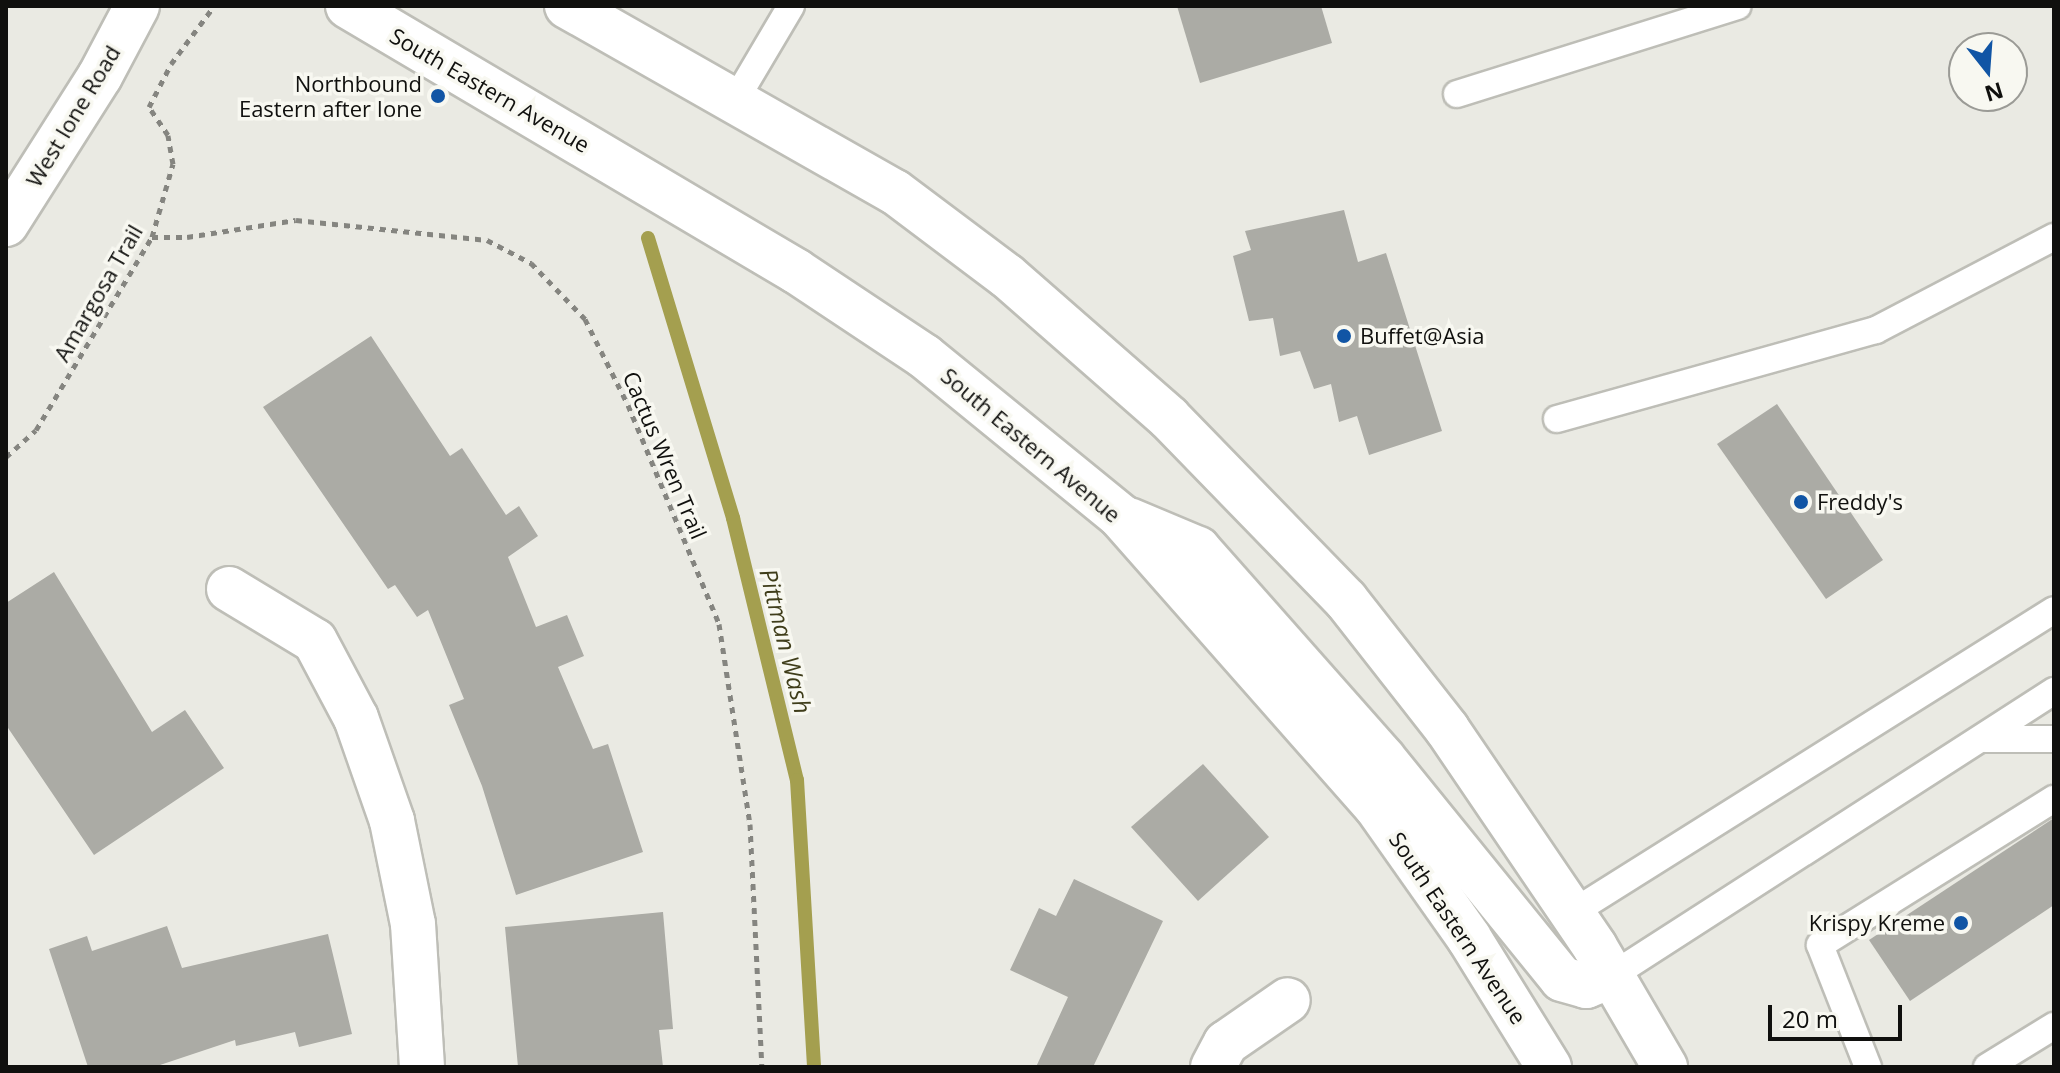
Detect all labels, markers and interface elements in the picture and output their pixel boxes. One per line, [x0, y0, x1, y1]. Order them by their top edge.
street label: South Eastern Avenue [386, 22, 594, 158]
north arrow [1948, 32, 2028, 112]
street label: West Ione Road [20, 41, 126, 191]
place label: Northbound Eastern after Ione [239, 70, 422, 122]
text: N [1981, 76, 2007, 110]
marker: Northbound Eastern after Ione [429, 87, 447, 105]
street label: Amargosa Trail [48, 220, 148, 366]
place label: Buffet@Asia [1360, 323, 1485, 349]
marker: Buffet@Asia [1335, 327, 1353, 345]
street label: South Eastern Avenue [936, 362, 1126, 528]
street label: Cactus Wren Trail [618, 367, 712, 543]
place label: Freddy's [1817, 489, 1903, 515]
marker: Freddy's [1792, 493, 1810, 511]
water label: Pittman Wash [754, 566, 818, 716]
street label: South Eastern Avenue [1384, 827, 1532, 1029]
place label: Krispy Kreme [1809, 910, 1945, 936]
marker: Krispy Kreme [1952, 914, 1970, 932]
scale bar [1772, 989, 1906, 1039]
text: 20 m [1782, 1002, 1838, 1035]

